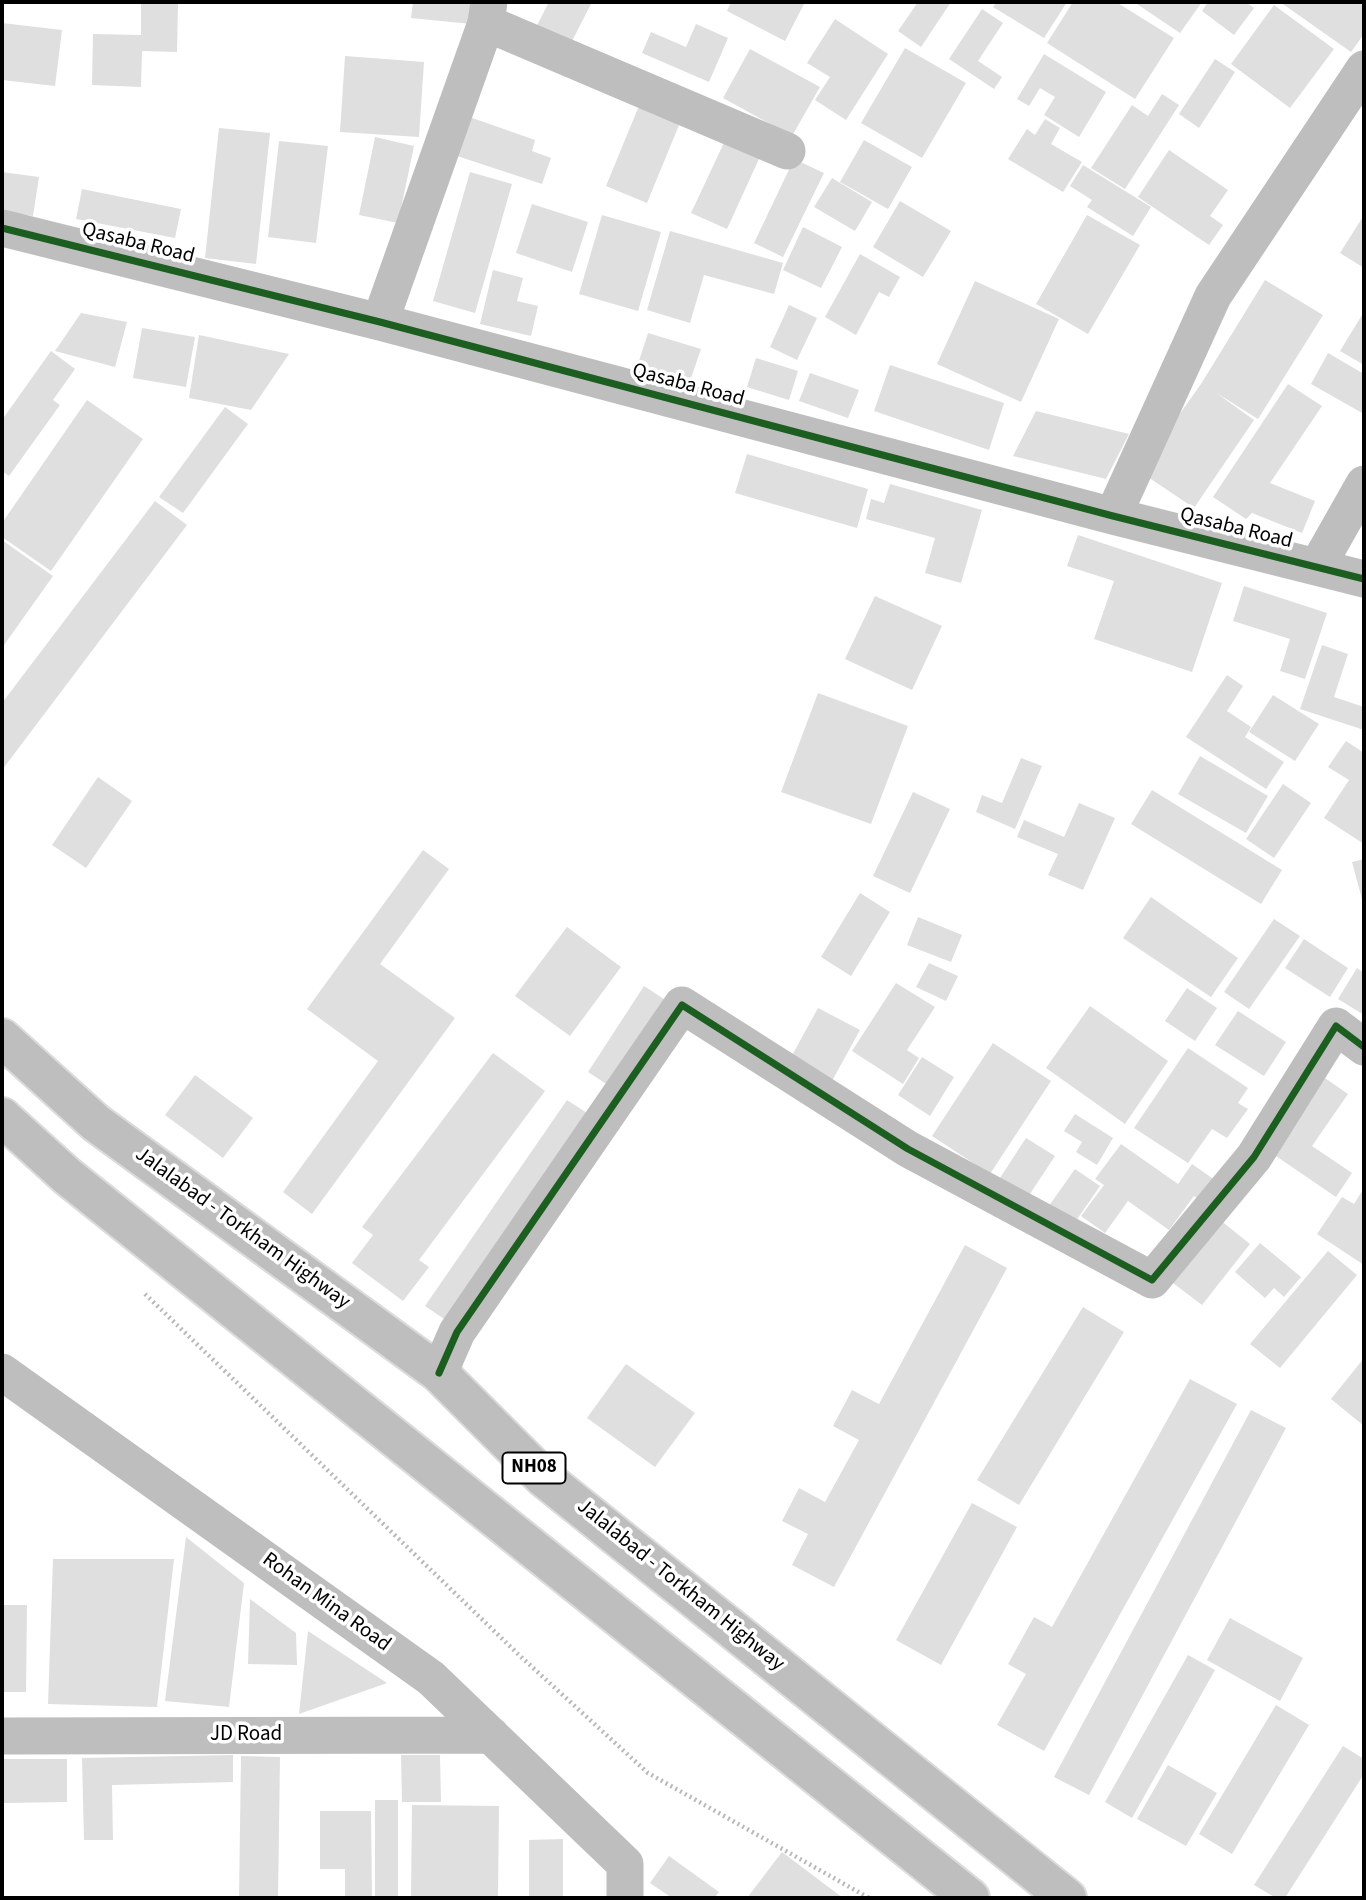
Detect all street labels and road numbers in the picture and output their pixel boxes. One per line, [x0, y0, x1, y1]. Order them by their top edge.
street label: Qasaba Road [79, 218, 197, 270]
street label: Qasaba Road [629, 359, 747, 413]
street label: Qasaba Road [1177, 503, 1295, 555]
street label: Jalalabad - Torkham Highway [130, 1142, 354, 1316]
road number: NH08 [503, 1452, 566, 1484]
street label: Jalalabad - Torkham Highway [571, 1494, 789, 1678]
street label: Rohan Mina Road [257, 1548, 395, 1658]
street label: JD Road [210, 1722, 282, 1748]

